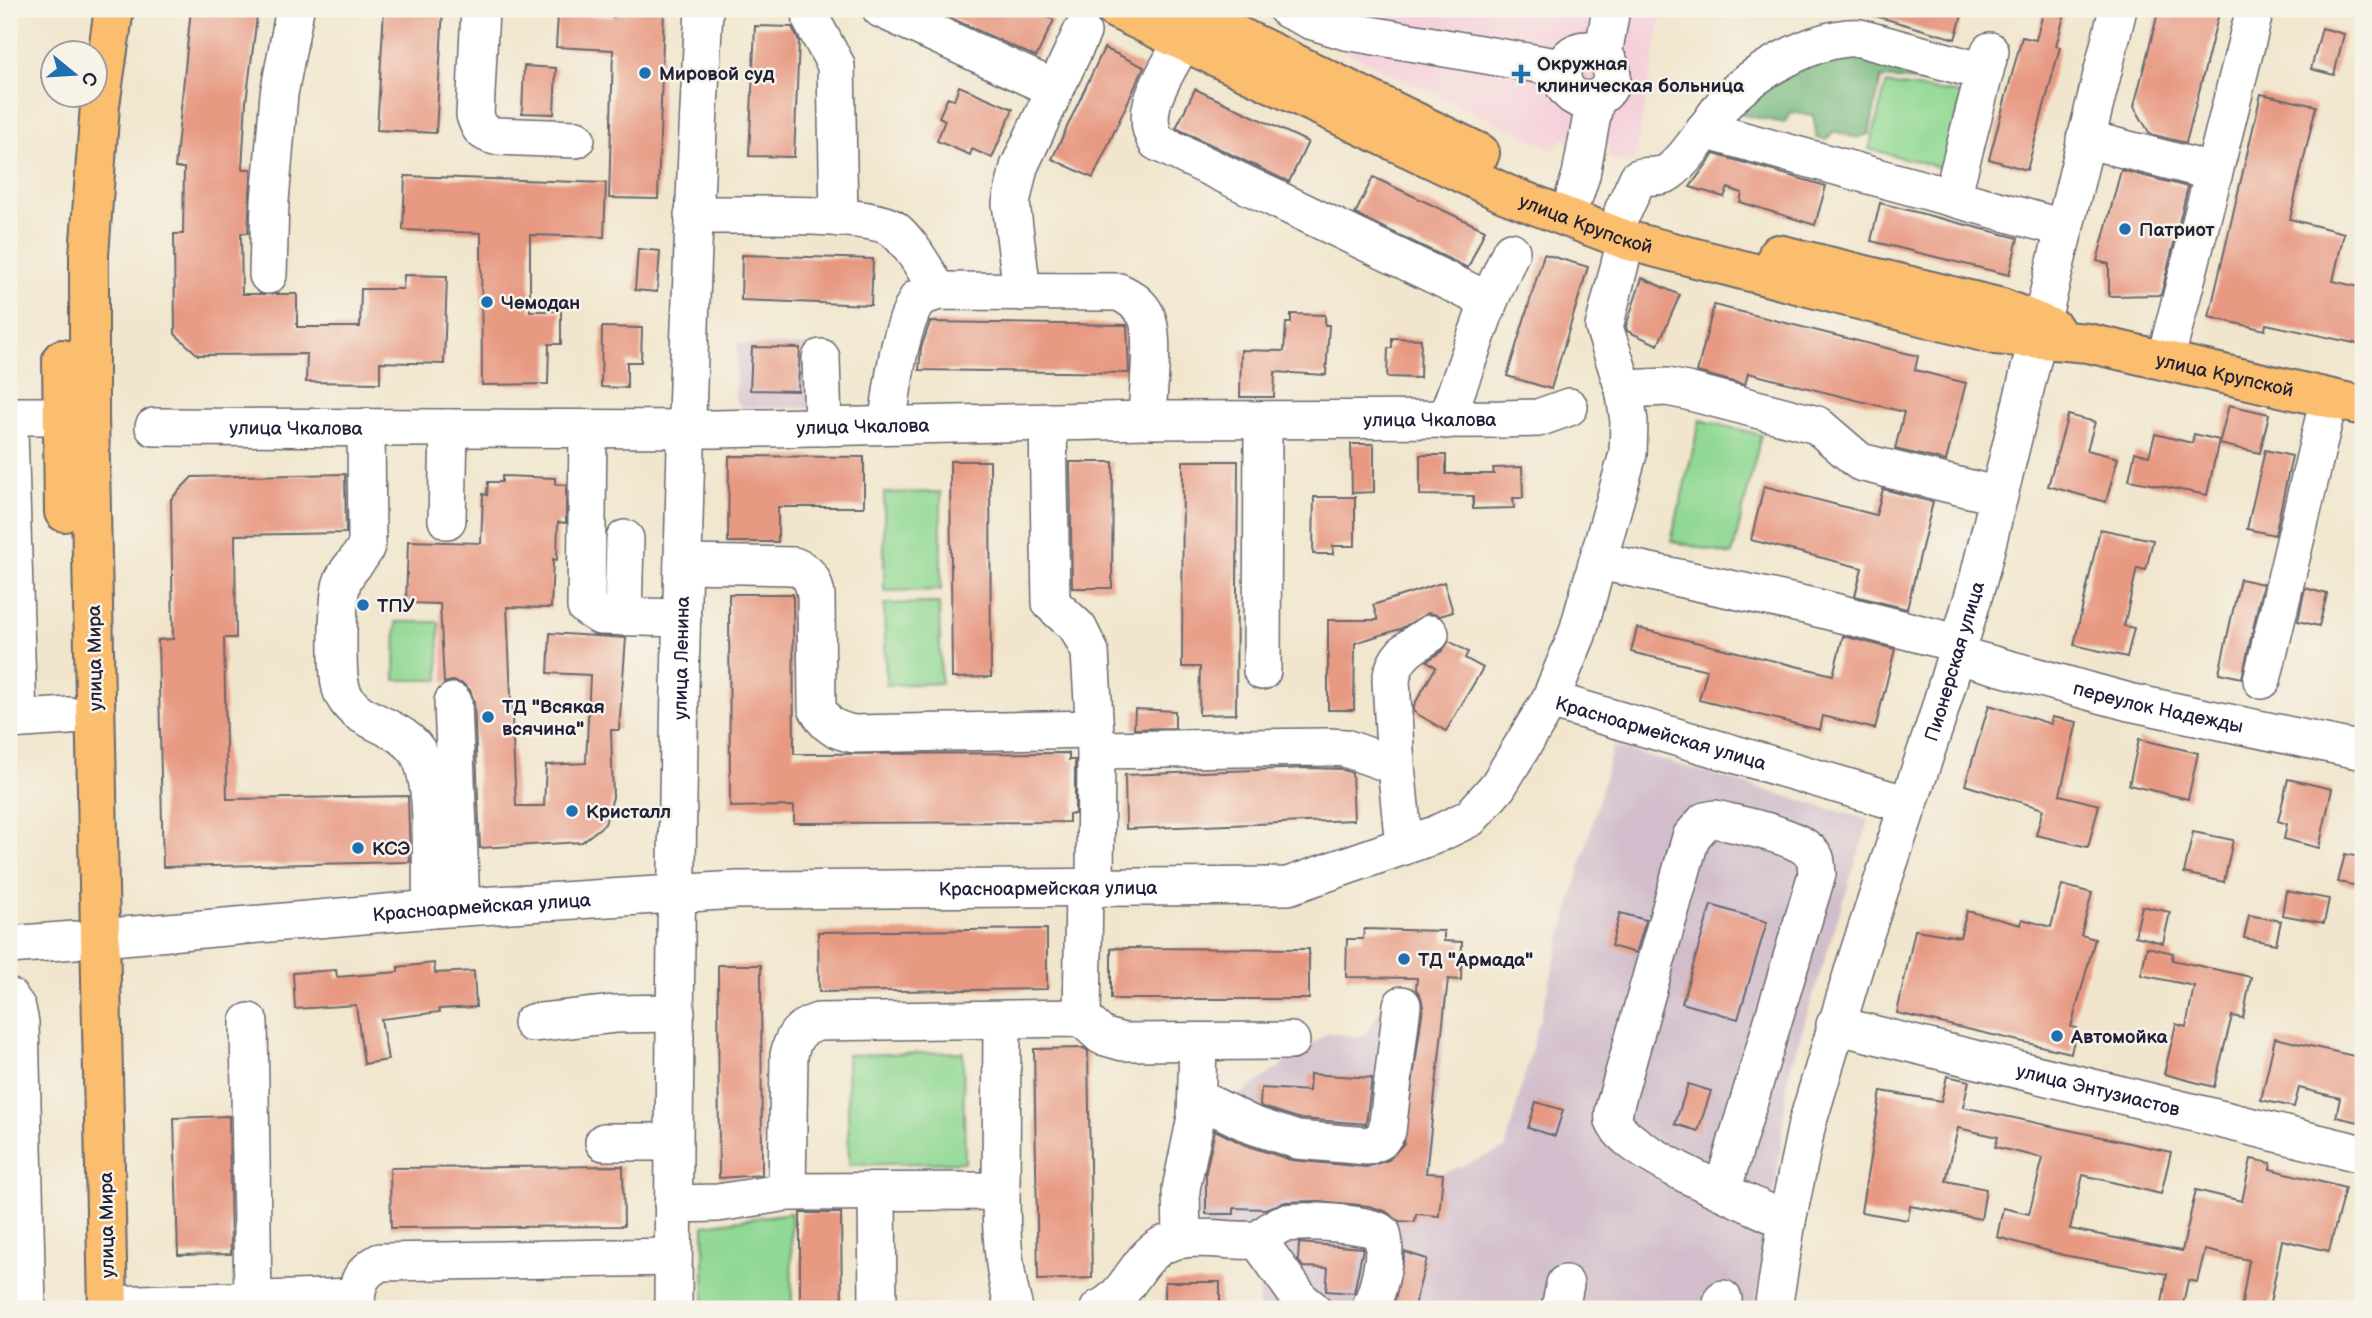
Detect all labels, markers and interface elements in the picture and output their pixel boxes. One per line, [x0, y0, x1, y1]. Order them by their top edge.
north arrow [38, 38, 108, 108]
place label: Окружная клиническая больница [1537, 53, 1745, 98]
place label: Мировой суд [659, 63, 775, 86]
marker: Окружная клиническая больница [1511, 64, 1531, 84]
marker: Мировой суд [637, 65, 653, 81]
text: С [76, 69, 102, 89]
street label: улица Крупской [1516, 190, 1655, 259]
place label: Патриот [2139, 219, 2215, 242]
marker: Патриот [2117, 221, 2133, 237]
place label: Чемодан [501, 292, 580, 315]
marker: Чемодан [479, 294, 495, 310]
street label: улица Крупской [2154, 349, 2296, 403]
street label: улица Чкалова [1363, 409, 1497, 432]
street label: улица Чкалова [796, 415, 930, 440]
street label: улица Чкалова [229, 417, 363, 441]
street label: Пионерская улица [1920, 579, 1990, 744]
place label: ТПУ [377, 595, 415, 618]
street label: улица Ленина [669, 596, 695, 720]
marker: ТПУ [355, 597, 371, 613]
street label: улица Мира [83, 605, 108, 711]
street label: переулок Надежды [2070, 677, 2245, 739]
street label: Красноармейская улица [1552, 692, 1769, 776]
place label: ТД "Всякая всячина" [502, 696, 605, 741]
marker: ТД "Всякая всячина" [480, 709, 496, 725]
place label: Кристалл [586, 801, 671, 824]
marker: Кристалл [564, 803, 580, 819]
place label: КСЭ [372, 838, 410, 861]
marker: КСЭ [350, 840, 366, 856]
street label: Красноармейская улица [939, 877, 1158, 902]
street label: Красноармейская улица [372, 889, 592, 927]
place label: ТД "Армада" [1418, 949, 1533, 972]
marker: ТД "Армада" [1396, 951, 1412, 967]
place label: Автомойка [2070, 1026, 2169, 1049]
marker: Автомойка [2049, 1028, 2065, 1044]
street label: улица Энтузиастов [2014, 1060, 2182, 1122]
street label: улица Мира [95, 1172, 120, 1278]

